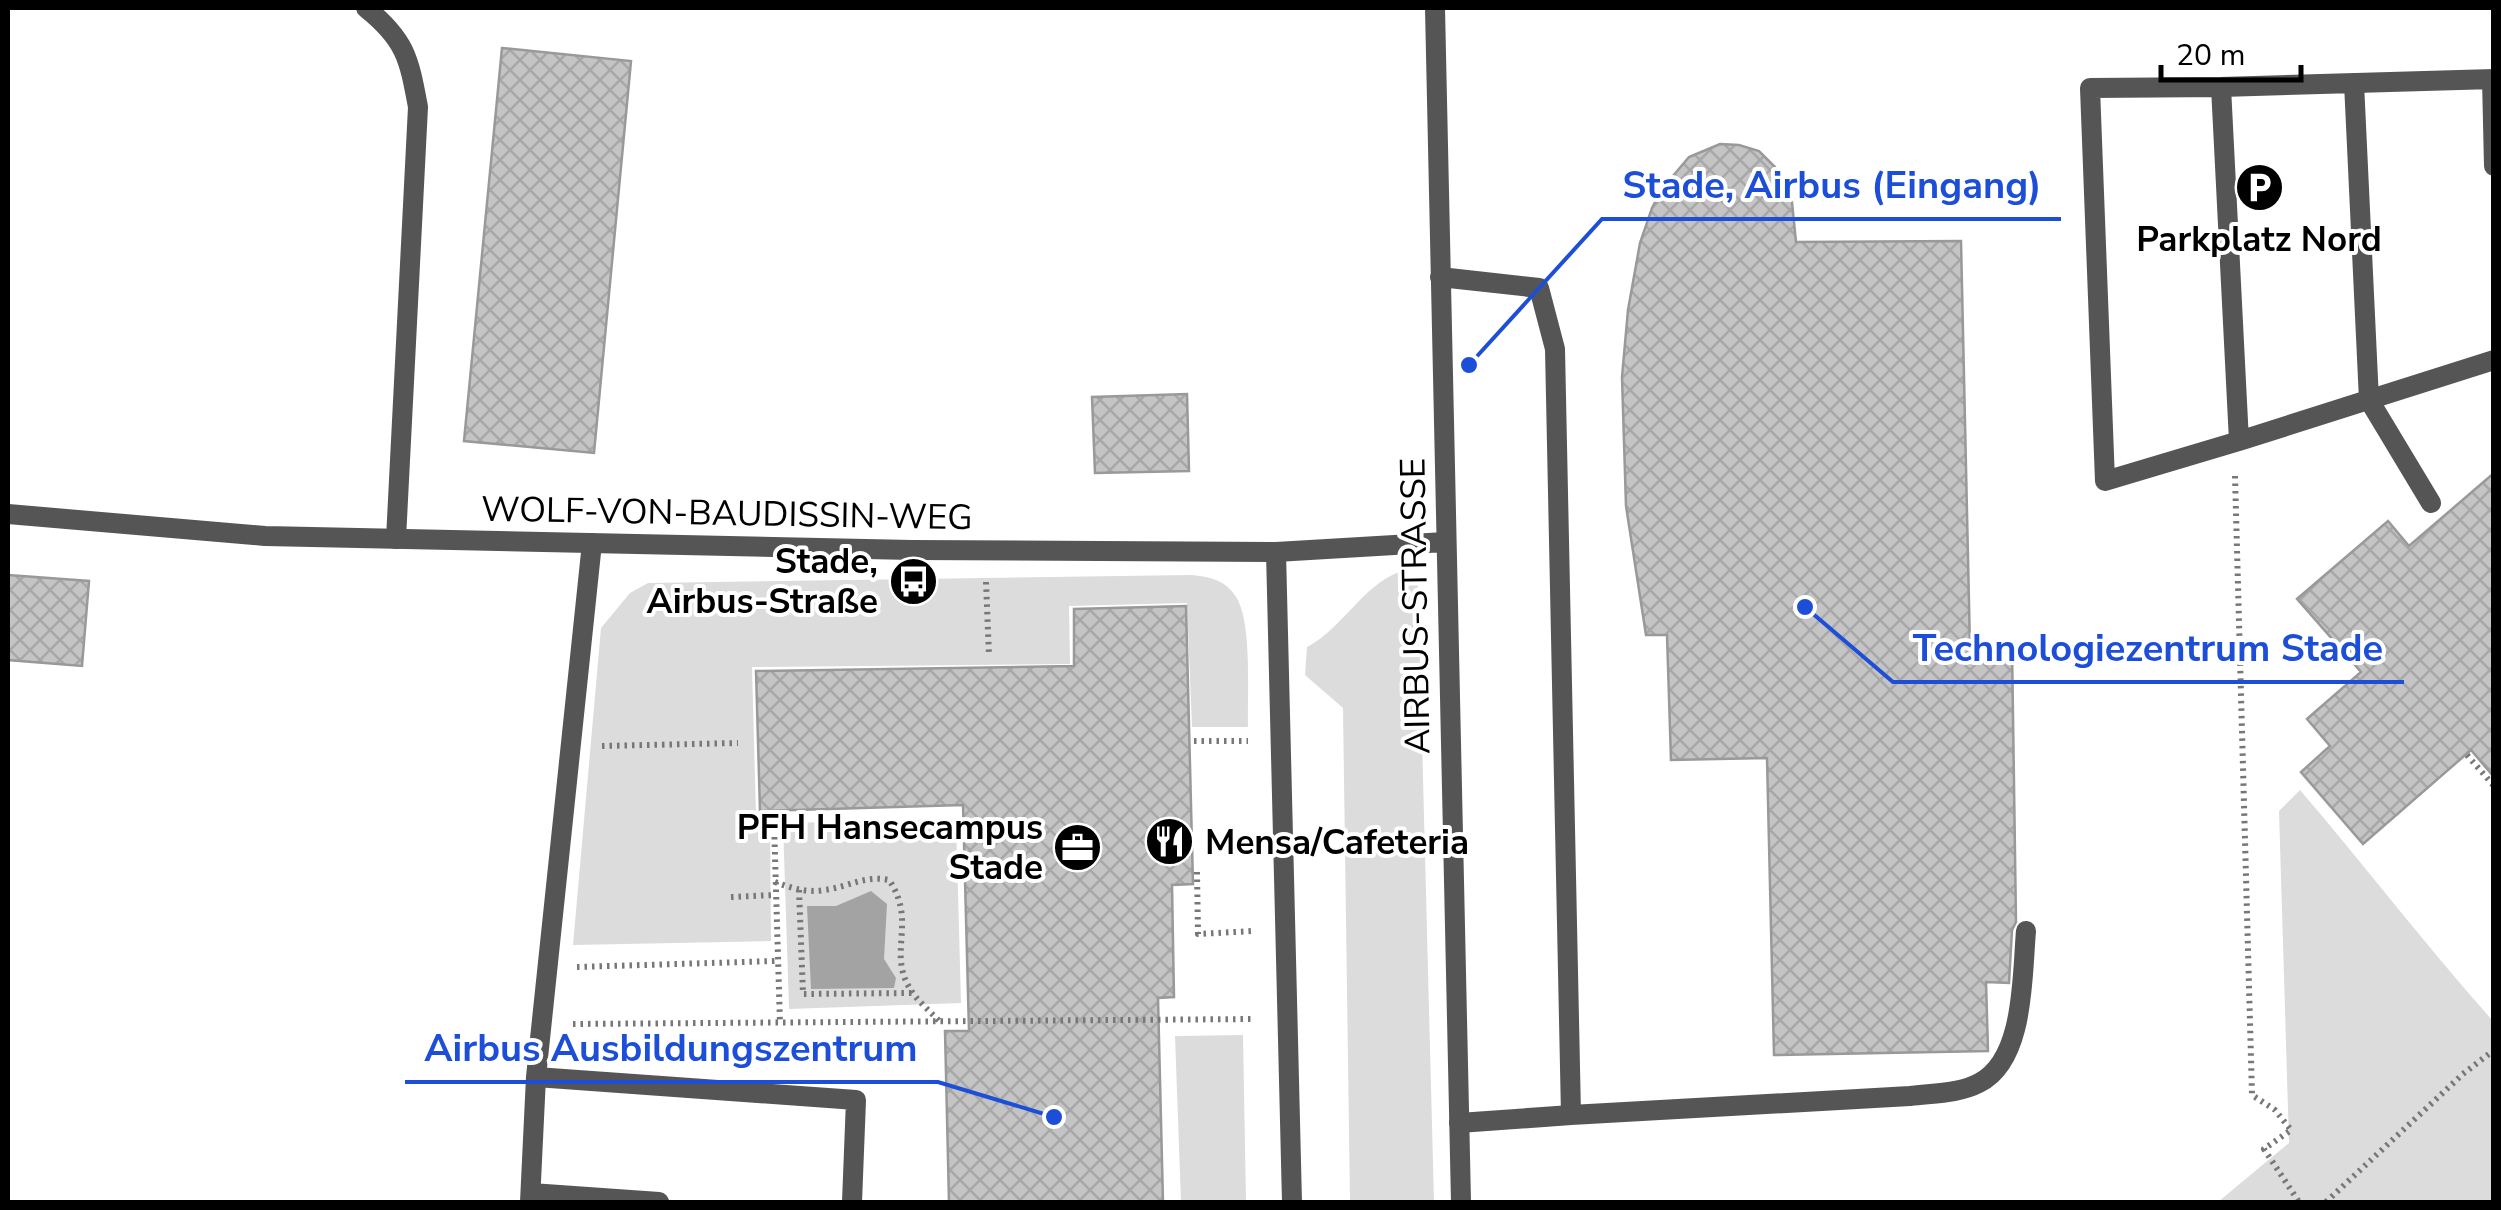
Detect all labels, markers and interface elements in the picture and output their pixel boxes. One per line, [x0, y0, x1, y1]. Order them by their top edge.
scale bar [2161, 20, 2301, 82]
text: 20 m [2176, 35, 2245, 76]
callout: Stade, Airbus (Eingang) [1602, 151, 2061, 219]
text: Stade, Airbus (Eingang) [1622, 160, 2042, 211]
parking icon: Parkplatz Nord [2233, 161, 2285, 213]
place label: Parkplatz Nord [2136, 216, 2382, 263]
street label: AIRBUS-STRASSE [1389, 457, 1442, 755]
street label: WOLF-VON-BAUDISSIN-WEG [481, 486, 973, 541]
place label: Stade, Airbus-Straße [647, 538, 878, 625]
bus stop icon: Stade, Airbus-Straße [887, 555, 939, 607]
callout: Technologiezentrum Stade [1893, 614, 2404, 682]
text: Technologiezentrum Stade [1913, 623, 2383, 674]
place label: PFH Hansecampus Stade [737, 804, 1043, 891]
restaurant icon: Mensa/Cafeteria [1144, 816, 1196, 868]
place label: Mensa/Cafeteria [1205, 819, 1469, 866]
office icon: PFH Hansecampus Stade [1052, 821, 1104, 873]
callout: Airbus Ausbildungszentrum [405, 1014, 938, 1082]
text: Airbus Ausbildungszentrum [424, 1023, 918, 1074]

